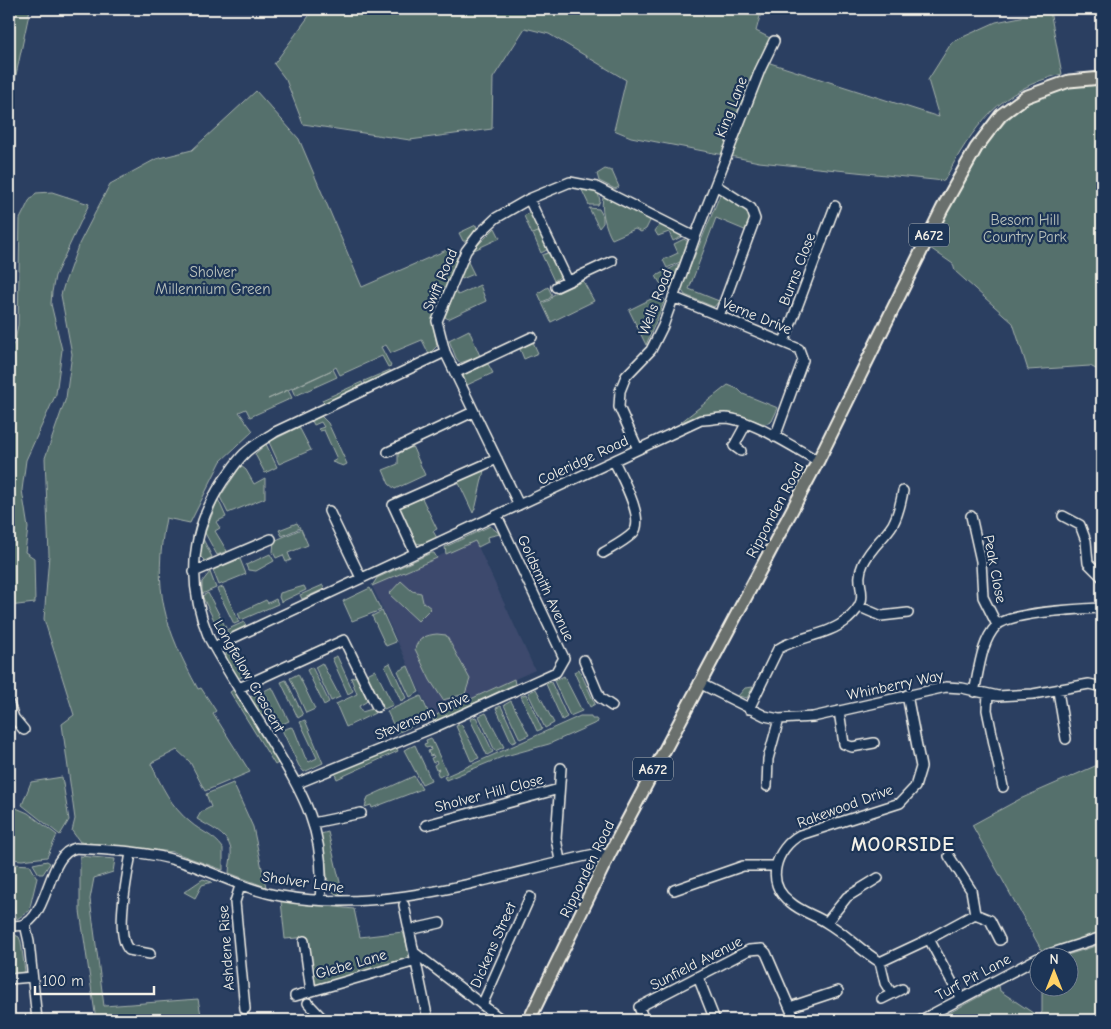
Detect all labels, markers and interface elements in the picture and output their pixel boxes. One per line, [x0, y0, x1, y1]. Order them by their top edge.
street label: King Lane [711, 74, 751, 140]
park label: Besom Hill Country Park [983, 211, 1068, 246]
road number: A672 [909, 224, 949, 246]
street label: Burns Close [775, 230, 819, 308]
street label: Swift Road [419, 246, 461, 314]
park label: Sholver Millennium Green [156, 263, 270, 298]
street label: Wells Road [634, 266, 676, 338]
street label: Verne Drive [719, 294, 795, 338]
street label: Coleridge Road [535, 431, 631, 489]
street label: Ripponden Road [742, 459, 808, 561]
street label: Goldsmith Avenue [514, 532, 579, 644]
street label: Peak Close [980, 533, 1011, 605]
street label: Longfellow Crescent [209, 616, 289, 736]
street label: Whinberry Way [845, 666, 945, 704]
street label: Stevenson Drive [372, 688, 473, 744]
road number: A672 [633, 758, 673, 781]
street label: Sholver Hill Close [433, 770, 546, 816]
street label: Rakewood Drive [795, 780, 896, 832]
street label: Ripponden Road [556, 818, 618, 920]
district label: MOORSIDE [851, 833, 955, 856]
street label: Sholver Lane [261, 867, 346, 897]
street label: Dickens Street [466, 899, 520, 991]
street label: Ashdene Rise [214, 904, 238, 991]
street label: Sunfield Avenue [647, 932, 746, 994]
street label: Glebe Lane [313, 945, 389, 983]
north arrow [1028, 946, 1078, 996]
street label: Turf Pit Lane [932, 949, 1014, 1004]
text: N [1049, 951, 1059, 968]
scale bar [35, 964, 154, 996]
text: 100 m [42, 972, 84, 990]

